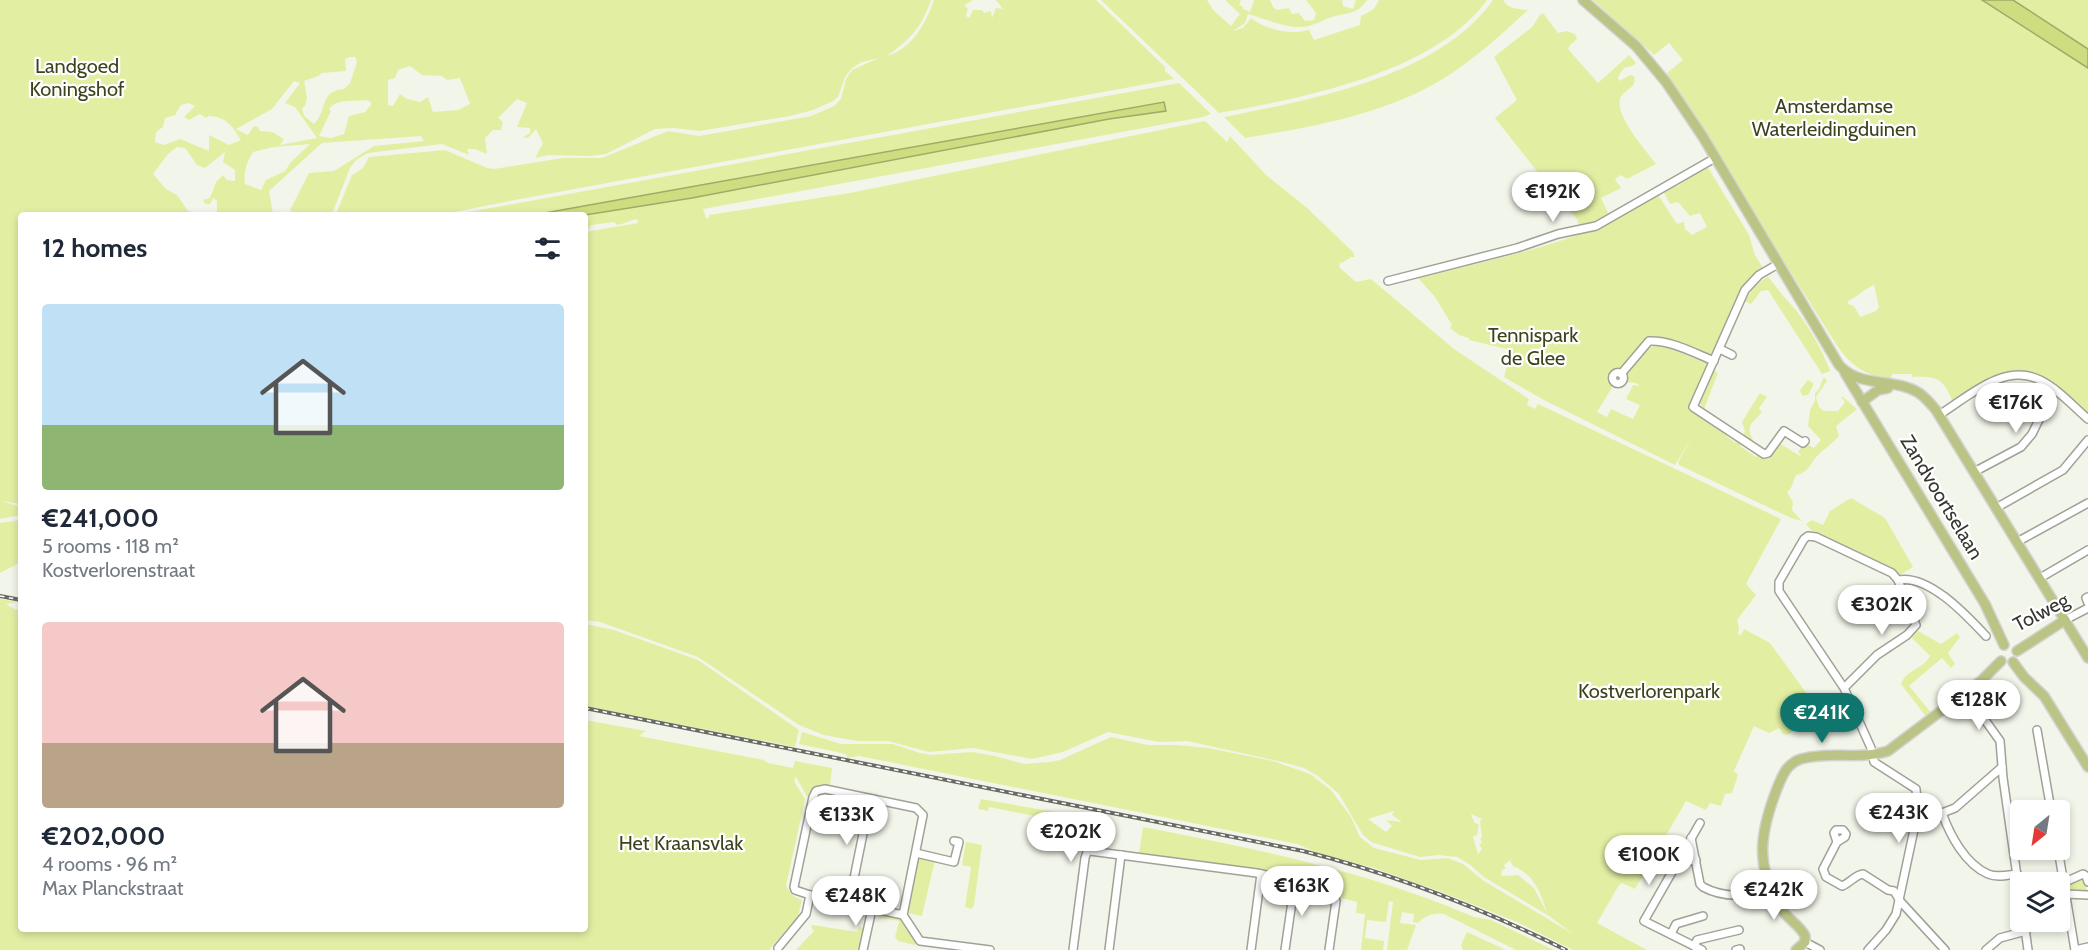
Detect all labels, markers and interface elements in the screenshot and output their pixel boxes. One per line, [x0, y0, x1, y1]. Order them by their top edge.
park label: Landgoed Koningshof [30, 54, 125, 101]
park label: Amsterdamse Waterleidingduinen [1752, 94, 1916, 141]
pin: €192K [1511, 172, 1595, 223]
text: €192K [1526, 179, 1580, 203]
text: 12 homes [42, 232, 147, 264]
icon: filters [531, 232, 564, 265]
park label: Tennispark de Glee [1488, 323, 1578, 370]
icon: home [249, 343, 357, 451]
pin: €176K [1974, 383, 2058, 434]
text: €176K [1989, 390, 2043, 414]
street label: Zandvoortselaan [1895, 430, 1989, 564]
text: €241,000 [42, 502, 159, 534]
text: 5 rooms · 118 m² [42, 534, 179, 558]
text: Kostverlorenstraat [42, 558, 195, 582]
pin: €302K [1840, 585, 1924, 636]
street label: Tolweg [2009, 587, 2074, 637]
text: €302K [1852, 592, 1912, 616]
icon: home [249, 661, 357, 769]
park label: Kostverlorenpark [1578, 679, 1720, 703]
pin: €128K [1937, 680, 2021, 731]
text: €128K [1951, 687, 2007, 711]
pin: €241K [1780, 693, 1864, 744]
text: €241K [1794, 700, 1850, 724]
pin: €243K [1857, 793, 1941, 844]
pin: €133K [805, 795, 889, 846]
text: €243K [1869, 800, 1929, 824]
north arrow [2010, 800, 2070, 860]
map controls [2010, 800, 2070, 932]
text: €133K [820, 802, 874, 826]
pin: €202K [1029, 812, 1113, 863]
text: €202K [1041, 819, 1101, 843]
text: €202,000 [42, 820, 165, 852]
park label: Het Kraansvlak [619, 831, 743, 855]
pin: €100K [1607, 835, 1691, 886]
text: €100K [1619, 842, 1679, 866]
text: 4 rooms · 96 m² [42, 852, 177, 876]
pin: €163K [1260, 866, 1344, 917]
pin: €242K [1732, 870, 1816, 921]
button: layers [2010, 872, 2070, 932]
text: €163K [1275, 873, 1329, 897]
text: Max Planckstraat [42, 876, 184, 900]
pin: €248K [814, 876, 898, 927]
text: €242K [1745, 877, 1803, 901]
text: €248K [826, 883, 886, 907]

